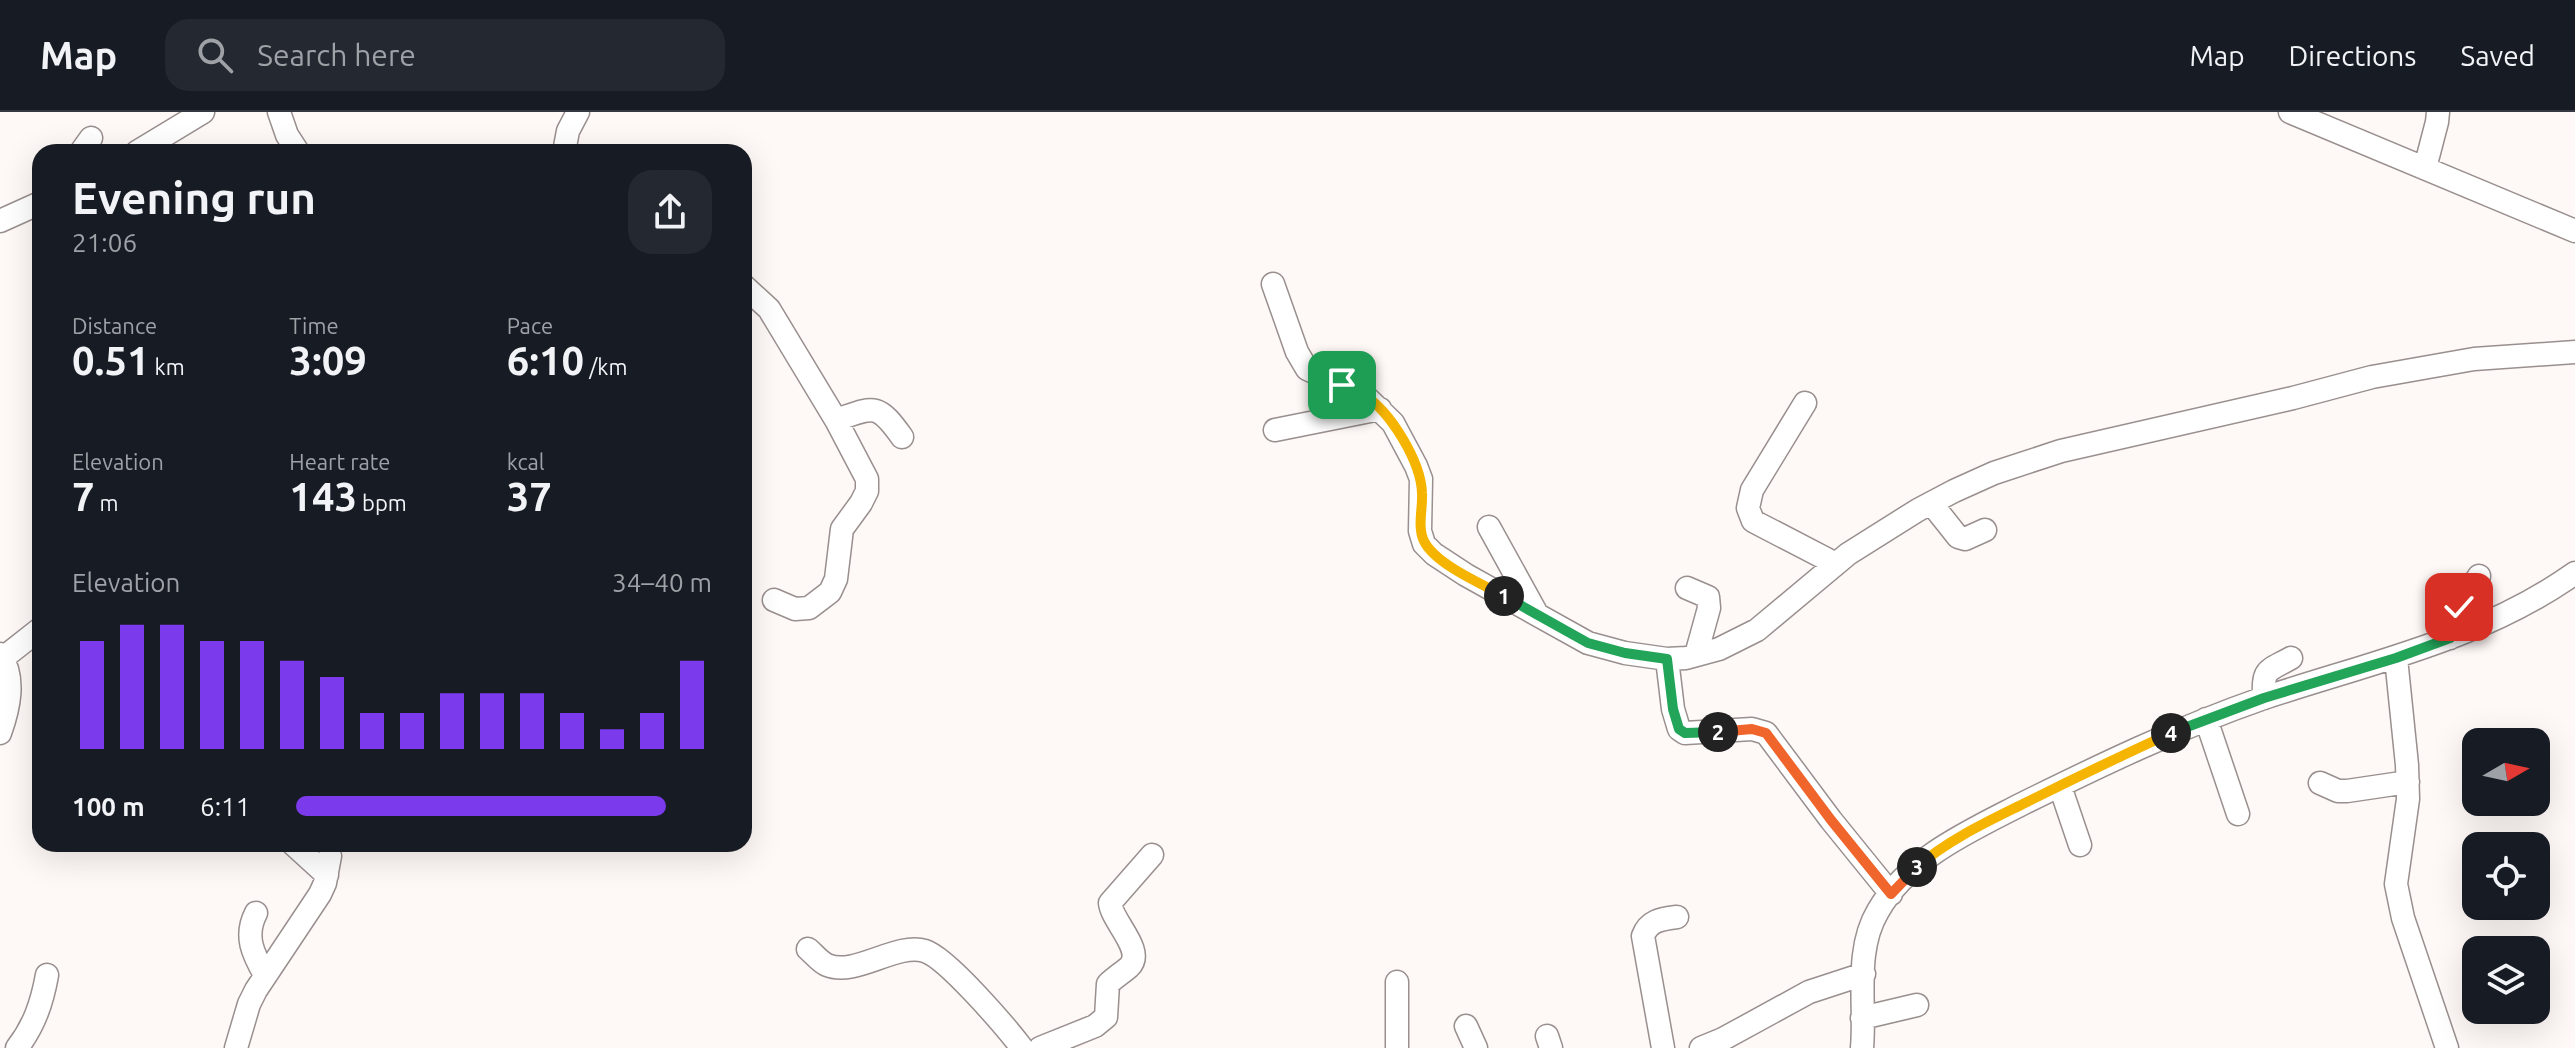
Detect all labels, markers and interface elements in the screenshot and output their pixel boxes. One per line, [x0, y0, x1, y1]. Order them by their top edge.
search box [165, 19, 725, 91]
icon: search [193, 33, 237, 77]
text: Map [40, 34, 117, 76]
text: Search here [257, 38, 416, 72]
text: Map [2189, 40, 2245, 71]
text: Directions [2289, 40, 2416, 71]
text: Saved [2460, 40, 2535, 71]
button: share [628, 170, 712, 254]
text: Evening run [72, 173, 316, 222]
text: 21:06 [72, 228, 137, 257]
text: Distance [72, 313, 157, 338]
text: Time [289, 313, 339, 338]
text: Pace [507, 313, 553, 338]
text: 0.51 [72, 338, 150, 383]
text: 3:09 [289, 338, 367, 383]
text: 6:10 [507, 338, 584, 383]
pin [1308, 351, 1376, 419]
text: km [150, 354, 185, 379]
text: /km [584, 354, 627, 379]
icon: arrive [1320, 363, 1364, 407]
text: Elevation [72, 449, 164, 474]
text: Heart rate [289, 449, 391, 474]
text: kcal [507, 449, 545, 474]
text: 7 [72, 474, 95, 519]
text: 143 [289, 474, 357, 519]
text: 37 [507, 474, 552, 519]
text: m [95, 490, 119, 515]
text: bpm [357, 490, 407, 515]
text: Elevation [72, 568, 180, 597]
text: 34–40 m [612, 568, 712, 597]
pin [2425, 573, 2493, 641]
pin: 1 [1484, 576, 1524, 616]
text: 1 [1498, 583, 1510, 608]
icon: check [2437, 585, 2481, 629]
pin: 2 [1698, 712, 1738, 752]
pin: 4 [2151, 713, 2191, 753]
text: 2 [1712, 719, 1724, 744]
text: 4 [2165, 720, 2177, 745]
north arrow [2462, 728, 2550, 816]
map controls [2462, 728, 2550, 1024]
text: 100 m [72, 792, 145, 821]
text: 6:11 [200, 792, 250, 821]
button: locate [2462, 832, 2550, 920]
pin: 3 [1897, 847, 1937, 887]
text: 3 [1911, 854, 1923, 879]
button: layers [2462, 936, 2550, 1024]

